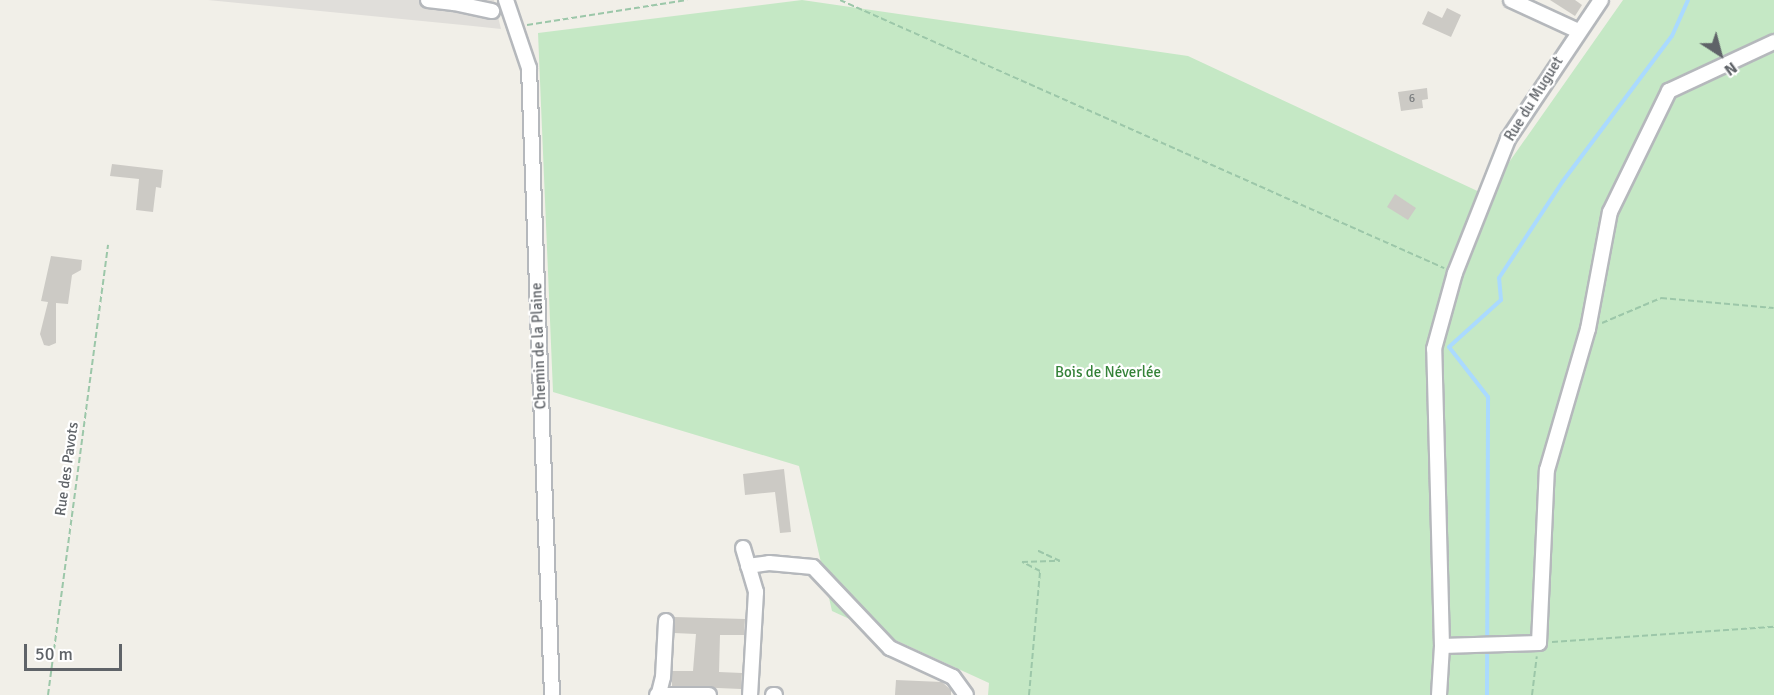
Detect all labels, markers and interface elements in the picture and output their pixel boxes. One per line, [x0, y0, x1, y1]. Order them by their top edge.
north arrow [1690, 24, 1750, 84]
street label: Rue du Muguet [1501, 53, 1567, 145]
text: N [1720, 57, 1741, 80]
house number: 6 [1409, 92, 1415, 106]
street label: Chemin de la Plaine [528, 282, 550, 410]
park label: Bois de Néverlée [1055, 364, 1161, 382]
street label: Rue des Pavots [52, 421, 82, 517]
scale bar [27, 632, 124, 670]
text: 50 m [35, 643, 73, 665]

